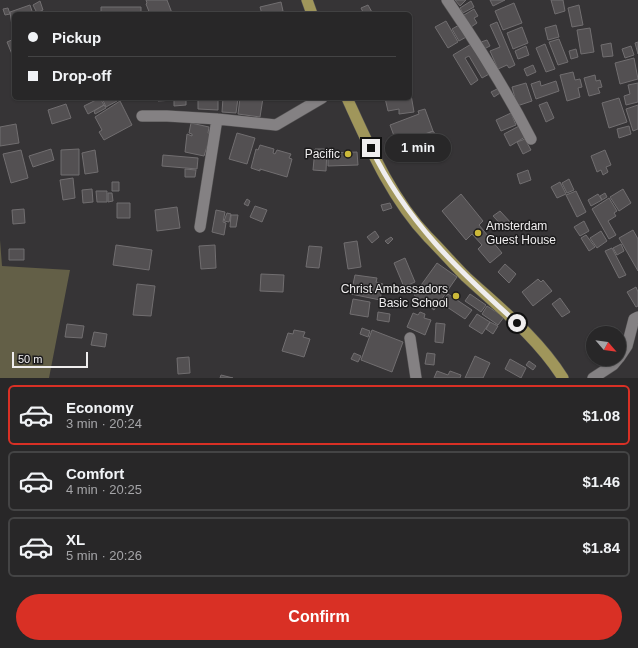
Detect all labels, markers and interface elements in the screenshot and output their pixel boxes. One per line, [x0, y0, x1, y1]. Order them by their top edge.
text: Pickup [52, 29, 101, 46]
text: Drop-off [52, 67, 111, 84]
callout: 1 min [385, 134, 451, 162]
route end [362, 139, 380, 157]
text: 1 min [401, 140, 435, 155]
place label: Pacific [305, 147, 340, 161]
marker: Pacific [343, 149, 353, 159]
place label: Amsterdam Guest House [486, 219, 556, 247]
marker: Amsterdam Guest House [473, 228, 483, 238]
place label: Christ Ambassadors Basic School [341, 282, 448, 310]
marker: Christ Ambassadors Basic School [451, 291, 461, 301]
route start [508, 314, 526, 332]
north arrow [586, 326, 626, 366]
map controls [586, 326, 626, 366]
scale bar [12, 350, 88, 369]
text: 50 m [18, 353, 42, 365]
icon: car [18, 397, 54, 433]
text: Economy [66, 399, 134, 416]
text: $1.08 [582, 407, 620, 424]
text: 3 min · 20:24 [66, 416, 142, 431]
icon: car [18, 463, 54, 499]
text: Comfort [66, 465, 124, 482]
text: $1.46 [582, 473, 620, 490]
text: 4 min · 20:25 [66, 482, 142, 497]
icon: car [18, 529, 54, 565]
text: XL [66, 531, 85, 548]
text: $1.84 [582, 539, 620, 556]
text: 5 min · 20:26 [66, 548, 142, 563]
button: Confirm [16, 594, 622, 640]

